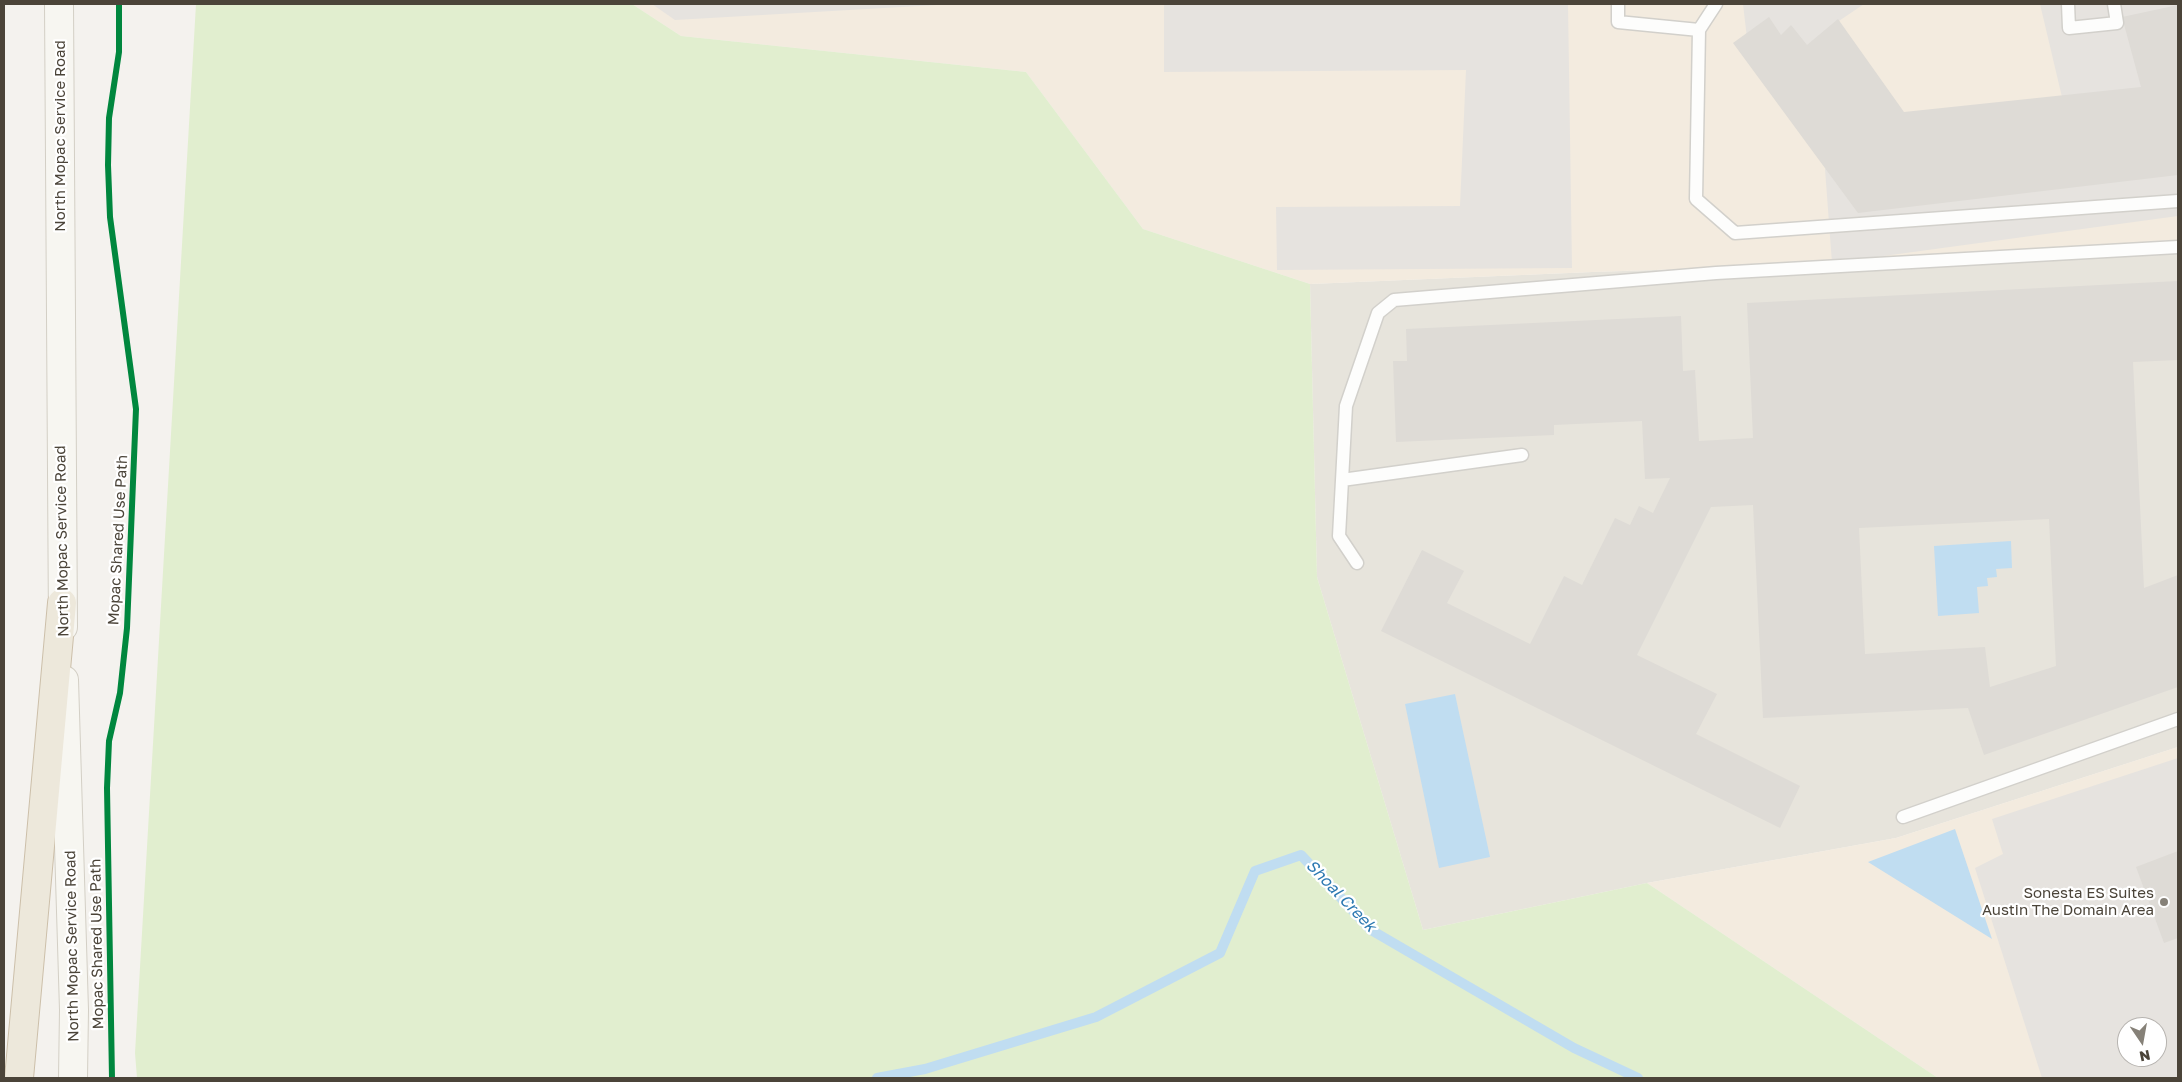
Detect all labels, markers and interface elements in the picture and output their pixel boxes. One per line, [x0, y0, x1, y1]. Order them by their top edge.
street label: North Mopac Service Road [51, 40, 69, 232]
street label: North Mopac Service Road [51, 445, 73, 637]
street label: Mopac Shared Use Path [105, 454, 131, 626]
street label: North Mopac Service Road [61, 850, 83, 1042]
water label: Shoal Creek [1302, 856, 1380, 936]
street label: Mopac Shared Use Path [87, 858, 107, 1030]
place label: Sonesta ES Suites Austin The Domain Area [1982, 884, 2154, 919]
marker: Sonesta ES Suites Austin The Domain Area [2158, 896, 2170, 908]
north arrow [2117, 1017, 2167, 1067]
text: N [2138, 1047, 2152, 1066]

